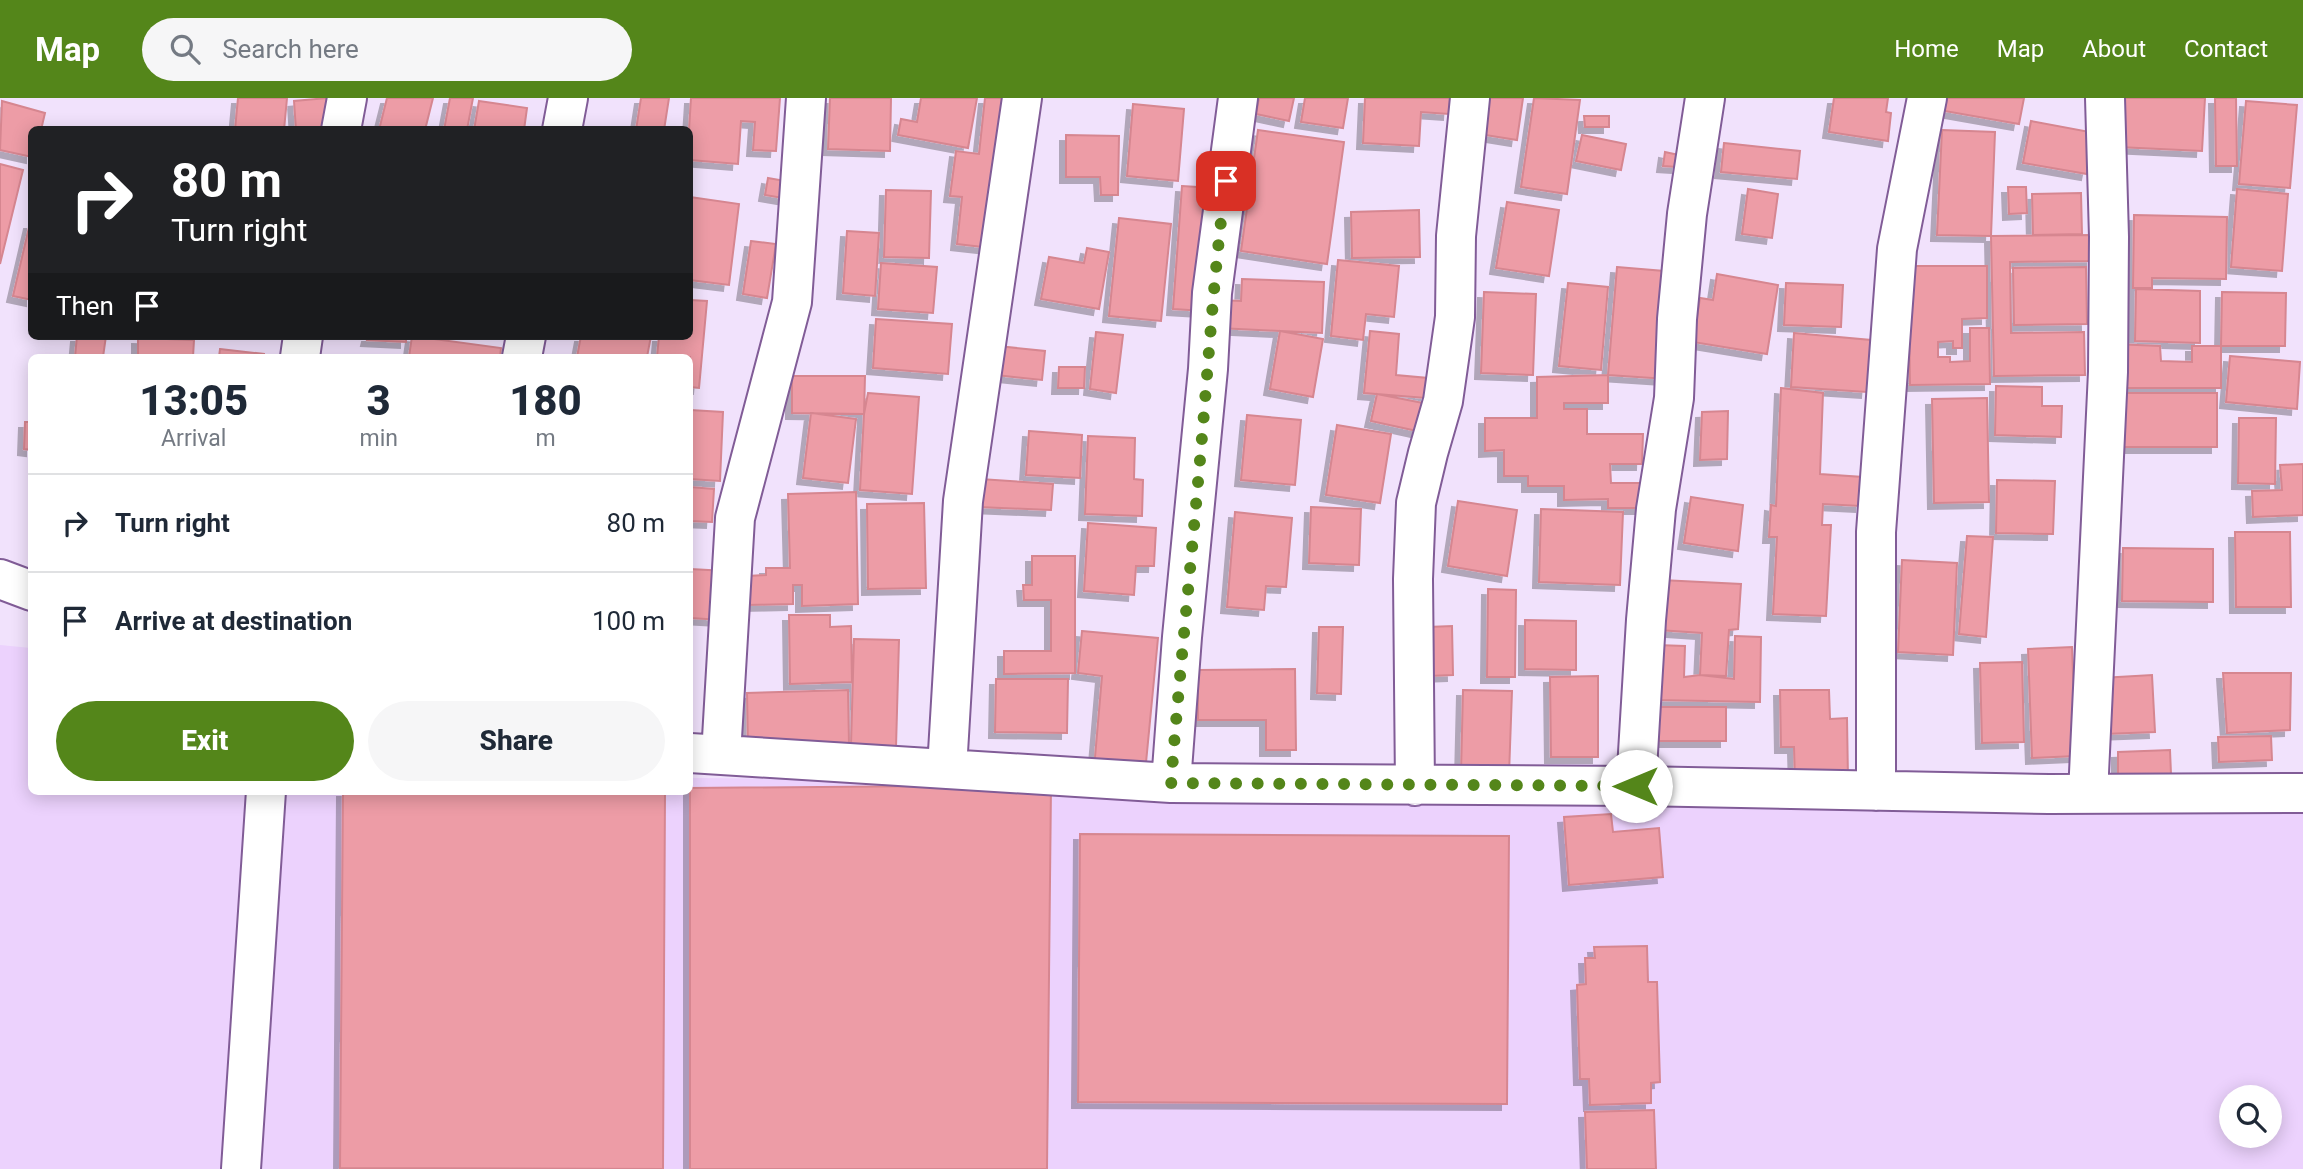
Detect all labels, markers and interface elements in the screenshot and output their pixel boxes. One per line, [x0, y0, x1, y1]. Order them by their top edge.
search box [142, 18, 632, 81]
text: Map [35, 30, 100, 69]
icon: search [166, 30, 204, 68]
text: Search here [222, 34, 359, 64]
text: Home [1894, 35, 1959, 63]
text: Map [1997, 35, 2044, 63]
text: About [2082, 35, 2146, 63]
text: Contact [2184, 35, 2268, 63]
pin [1196, 151, 1256, 211]
text: 80 m [171, 152, 282, 209]
icon: right [56, 154, 147, 245]
icon: arrive [1207, 162, 1245, 200]
text: Turn right [171, 211, 307, 249]
icon: arrive [128, 287, 166, 325]
text: Then [56, 291, 114, 321]
text: 13:05 [139, 376, 248, 425]
text: 3 [367, 376, 391, 425]
text: 180 [509, 376, 582, 425]
text: Arrival [161, 425, 226, 452]
text: min [359, 425, 398, 452]
text: m [535, 425, 556, 452]
icon: right [56, 504, 94, 542]
text: Turn right [115, 508, 230, 538]
text: 80 m [607, 508, 665, 538]
icon: arrive [56, 602, 94, 640]
text: Arrive at destination [115, 606, 352, 636]
text: 100 m [592, 606, 665, 636]
button: Exit [56, 701, 354, 781]
button: Share [368, 701, 665, 781]
position arrow [1599, 749, 1673, 823]
map controls [2219, 1085, 2282, 1148]
button: search [2219, 1085, 2282, 1148]

